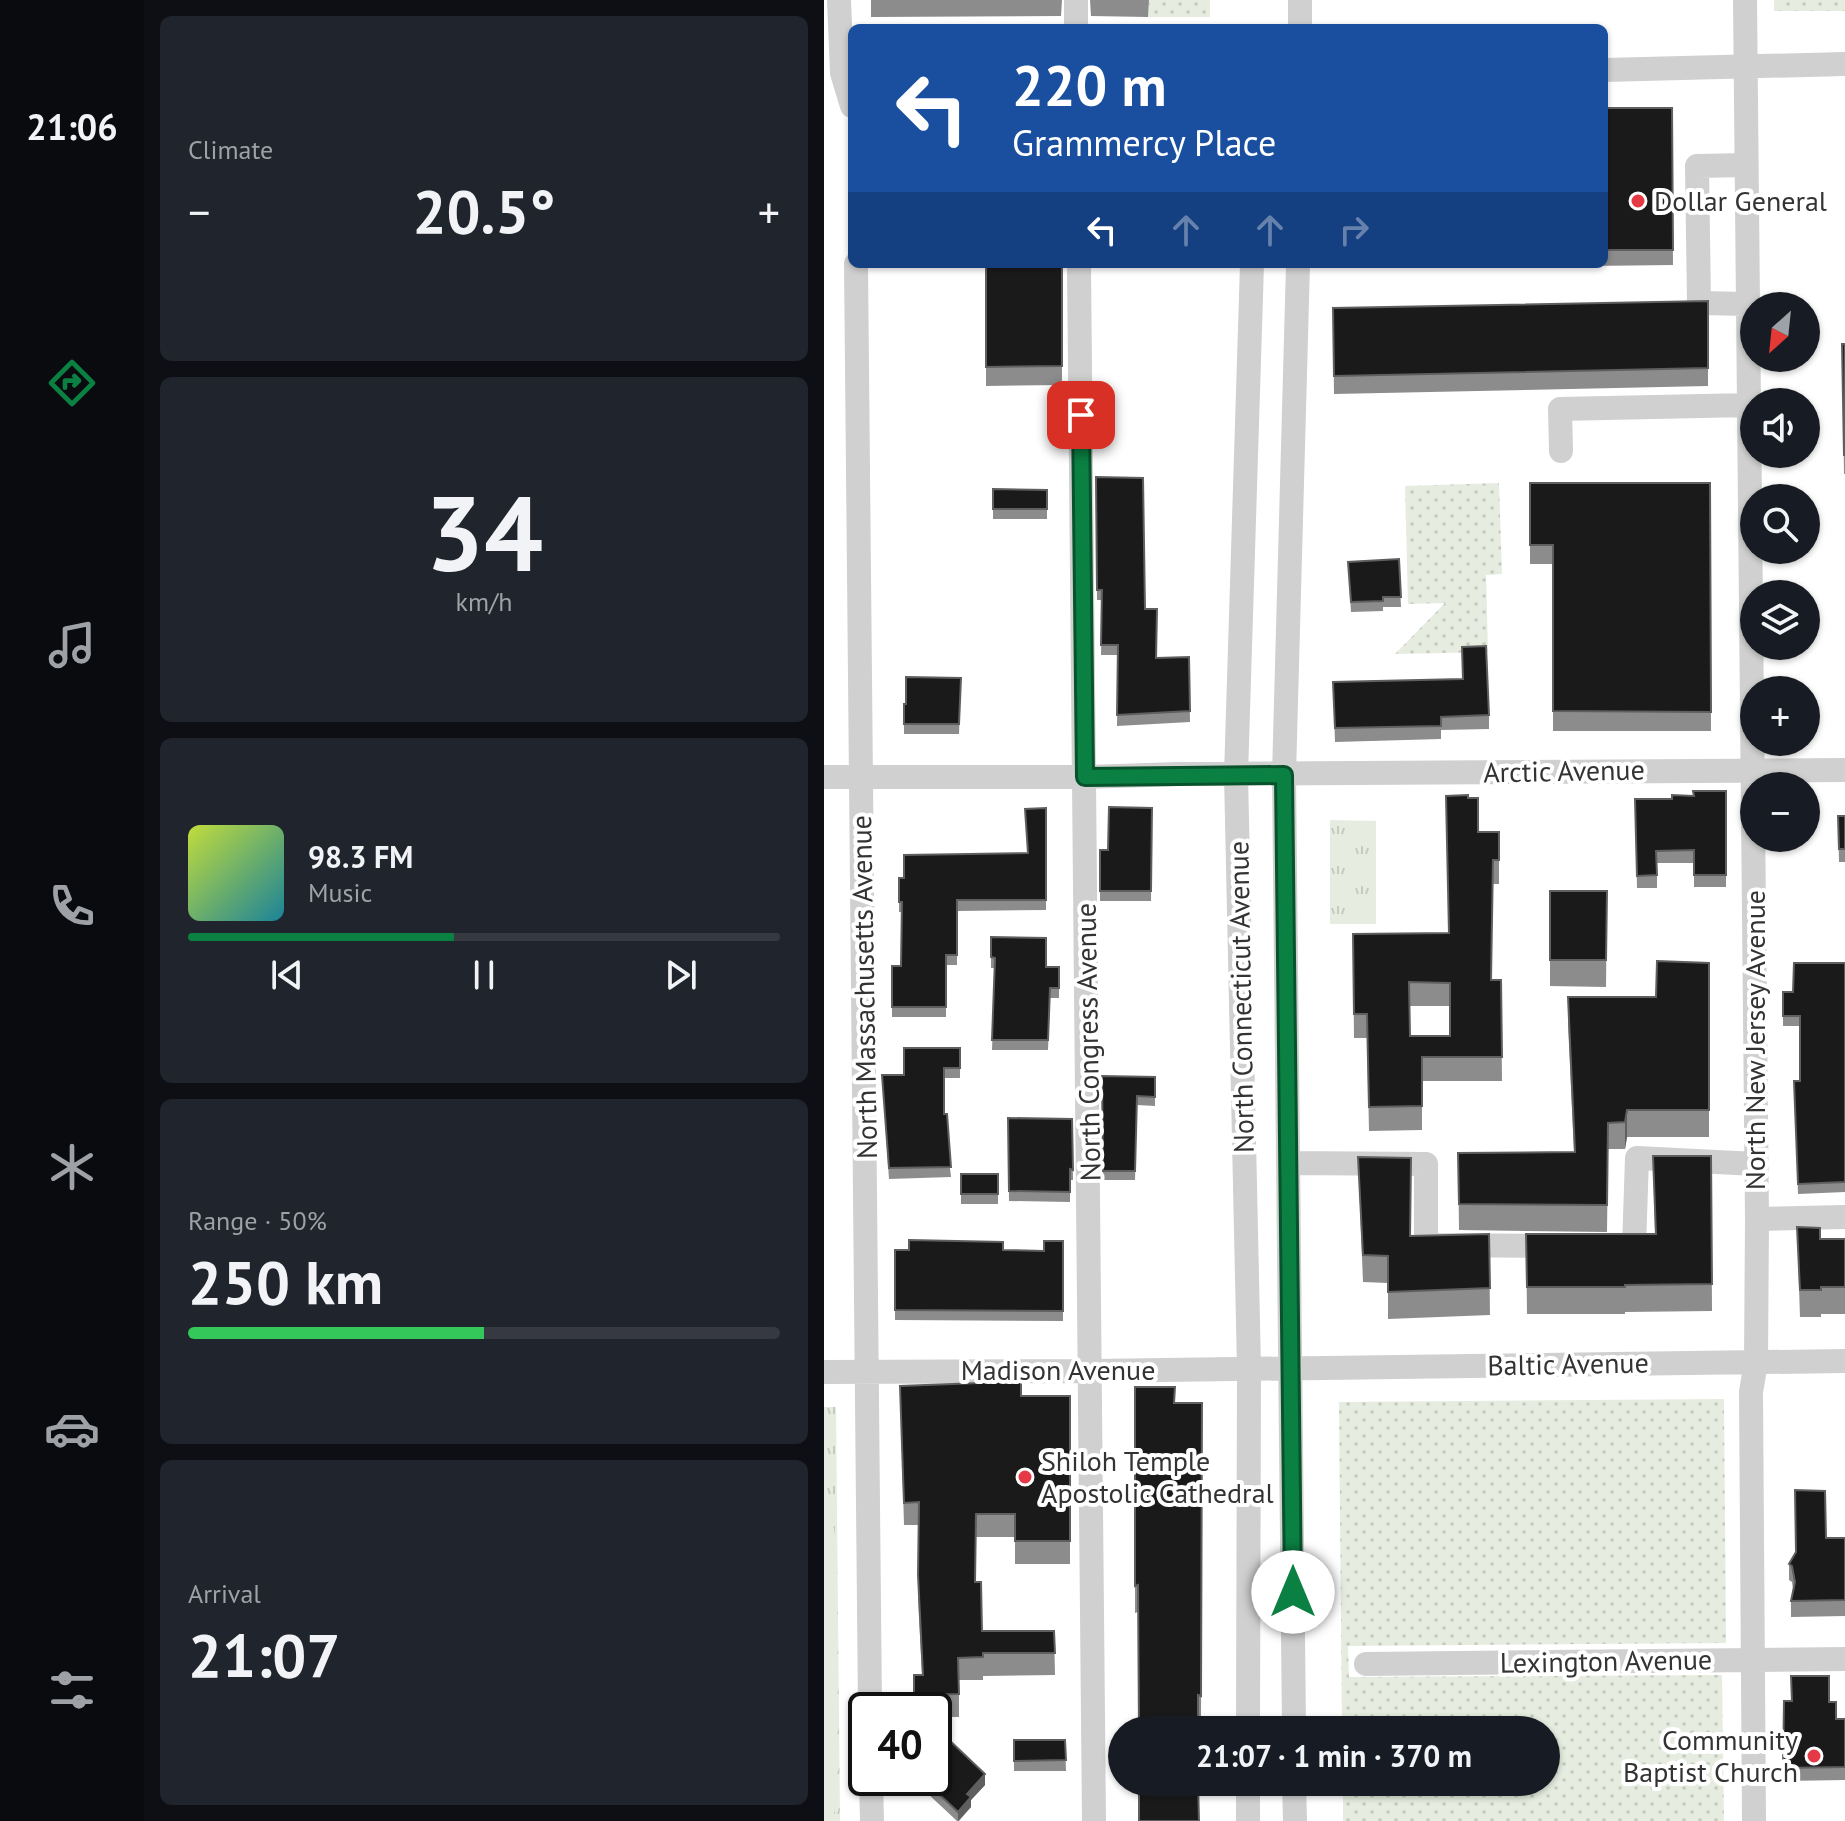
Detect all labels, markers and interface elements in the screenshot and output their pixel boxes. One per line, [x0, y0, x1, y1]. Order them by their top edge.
text: 220 m [1012, 49, 1167, 121]
icon: left [880, 56, 984, 160]
text: 21:06 [26, 103, 118, 150]
text: Grammercy Place [1012, 119, 1276, 166]
text: Climate [188, 133, 273, 166]
text: 20.5° [412, 172, 556, 250]
place label: Dollar General [1654, 182, 1827, 219]
text: − [188, 183, 210, 240]
text: + [758, 183, 780, 240]
marker: Dollar General [1629, 192, 1647, 210]
icon: left [1080, 208, 1124, 252]
icon: ahead [1164, 208, 1208, 252]
icon: ahead [1248, 208, 1292, 252]
icon: right [1332, 208, 1376, 252]
north arrow [1740, 292, 1820, 372]
map controls [1740, 292, 1820, 852]
icon: directions [44, 355, 100, 411]
pin [1047, 381, 1115, 449]
button: sound [1740, 388, 1820, 468]
icon: arrive [1059, 393, 1103, 437]
text: 34 [425, 465, 543, 600]
button: search [1740, 484, 1820, 564]
button: layers [1740, 580, 1820, 660]
text: km/h [456, 585, 513, 618]
icon: music [44, 617, 100, 673]
button: + [1740, 676, 1820, 756]
street label: Arctic Avenue [1483, 751, 1645, 790]
button: − [1740, 772, 1820, 852]
street label: North Massachusetts Avenue [842, 815, 885, 1159]
text: 98.3 FM [308, 837, 413, 876]
street label: North Connecticut Avenue [1219, 841, 1262, 1153]
text: Music [308, 876, 372, 909]
icon: phone [44, 878, 100, 934]
street label: North New Jersey Avenue [1736, 890, 1773, 1190]
street label: North Congress Avenue [1067, 903, 1108, 1181]
icon: previous [265, 953, 309, 997]
icon: pause [462, 953, 506, 997]
icon: next [659, 953, 703, 997]
icon: climate [44, 1139, 100, 1195]
text: Range · 50% [188, 1204, 327, 1237]
text: 250 km [188, 1243, 383, 1321]
street label: Baltic Avenue [1487, 1344, 1649, 1383]
street label: Madison Avenue [961, 1351, 1155, 1388]
icon: car [44, 1401, 100, 1457]
place label: Shiloh Temple Apostolic Cathedral [1041, 1442, 1274, 1511]
marker: Shiloh Temple Apostolic Cathedral [1016, 1468, 1034, 1486]
position arrow [1251, 1550, 1335, 1634]
text: Arrival [188, 1577, 261, 1610]
text: 21:07 [188, 1616, 340, 1694]
street label: Lexington Avenue [1500, 1640, 1712, 1681]
icon: filters [44, 1662, 100, 1718]
speed limit sign: 40 [848, 1692, 952, 1796]
place label: Community Baptist Church [1623, 1721, 1798, 1790]
text: 21:07 · 1 min · 370 m [1196, 1736, 1472, 1775]
marker: Community Baptist Church [1805, 1747, 1823, 1765]

